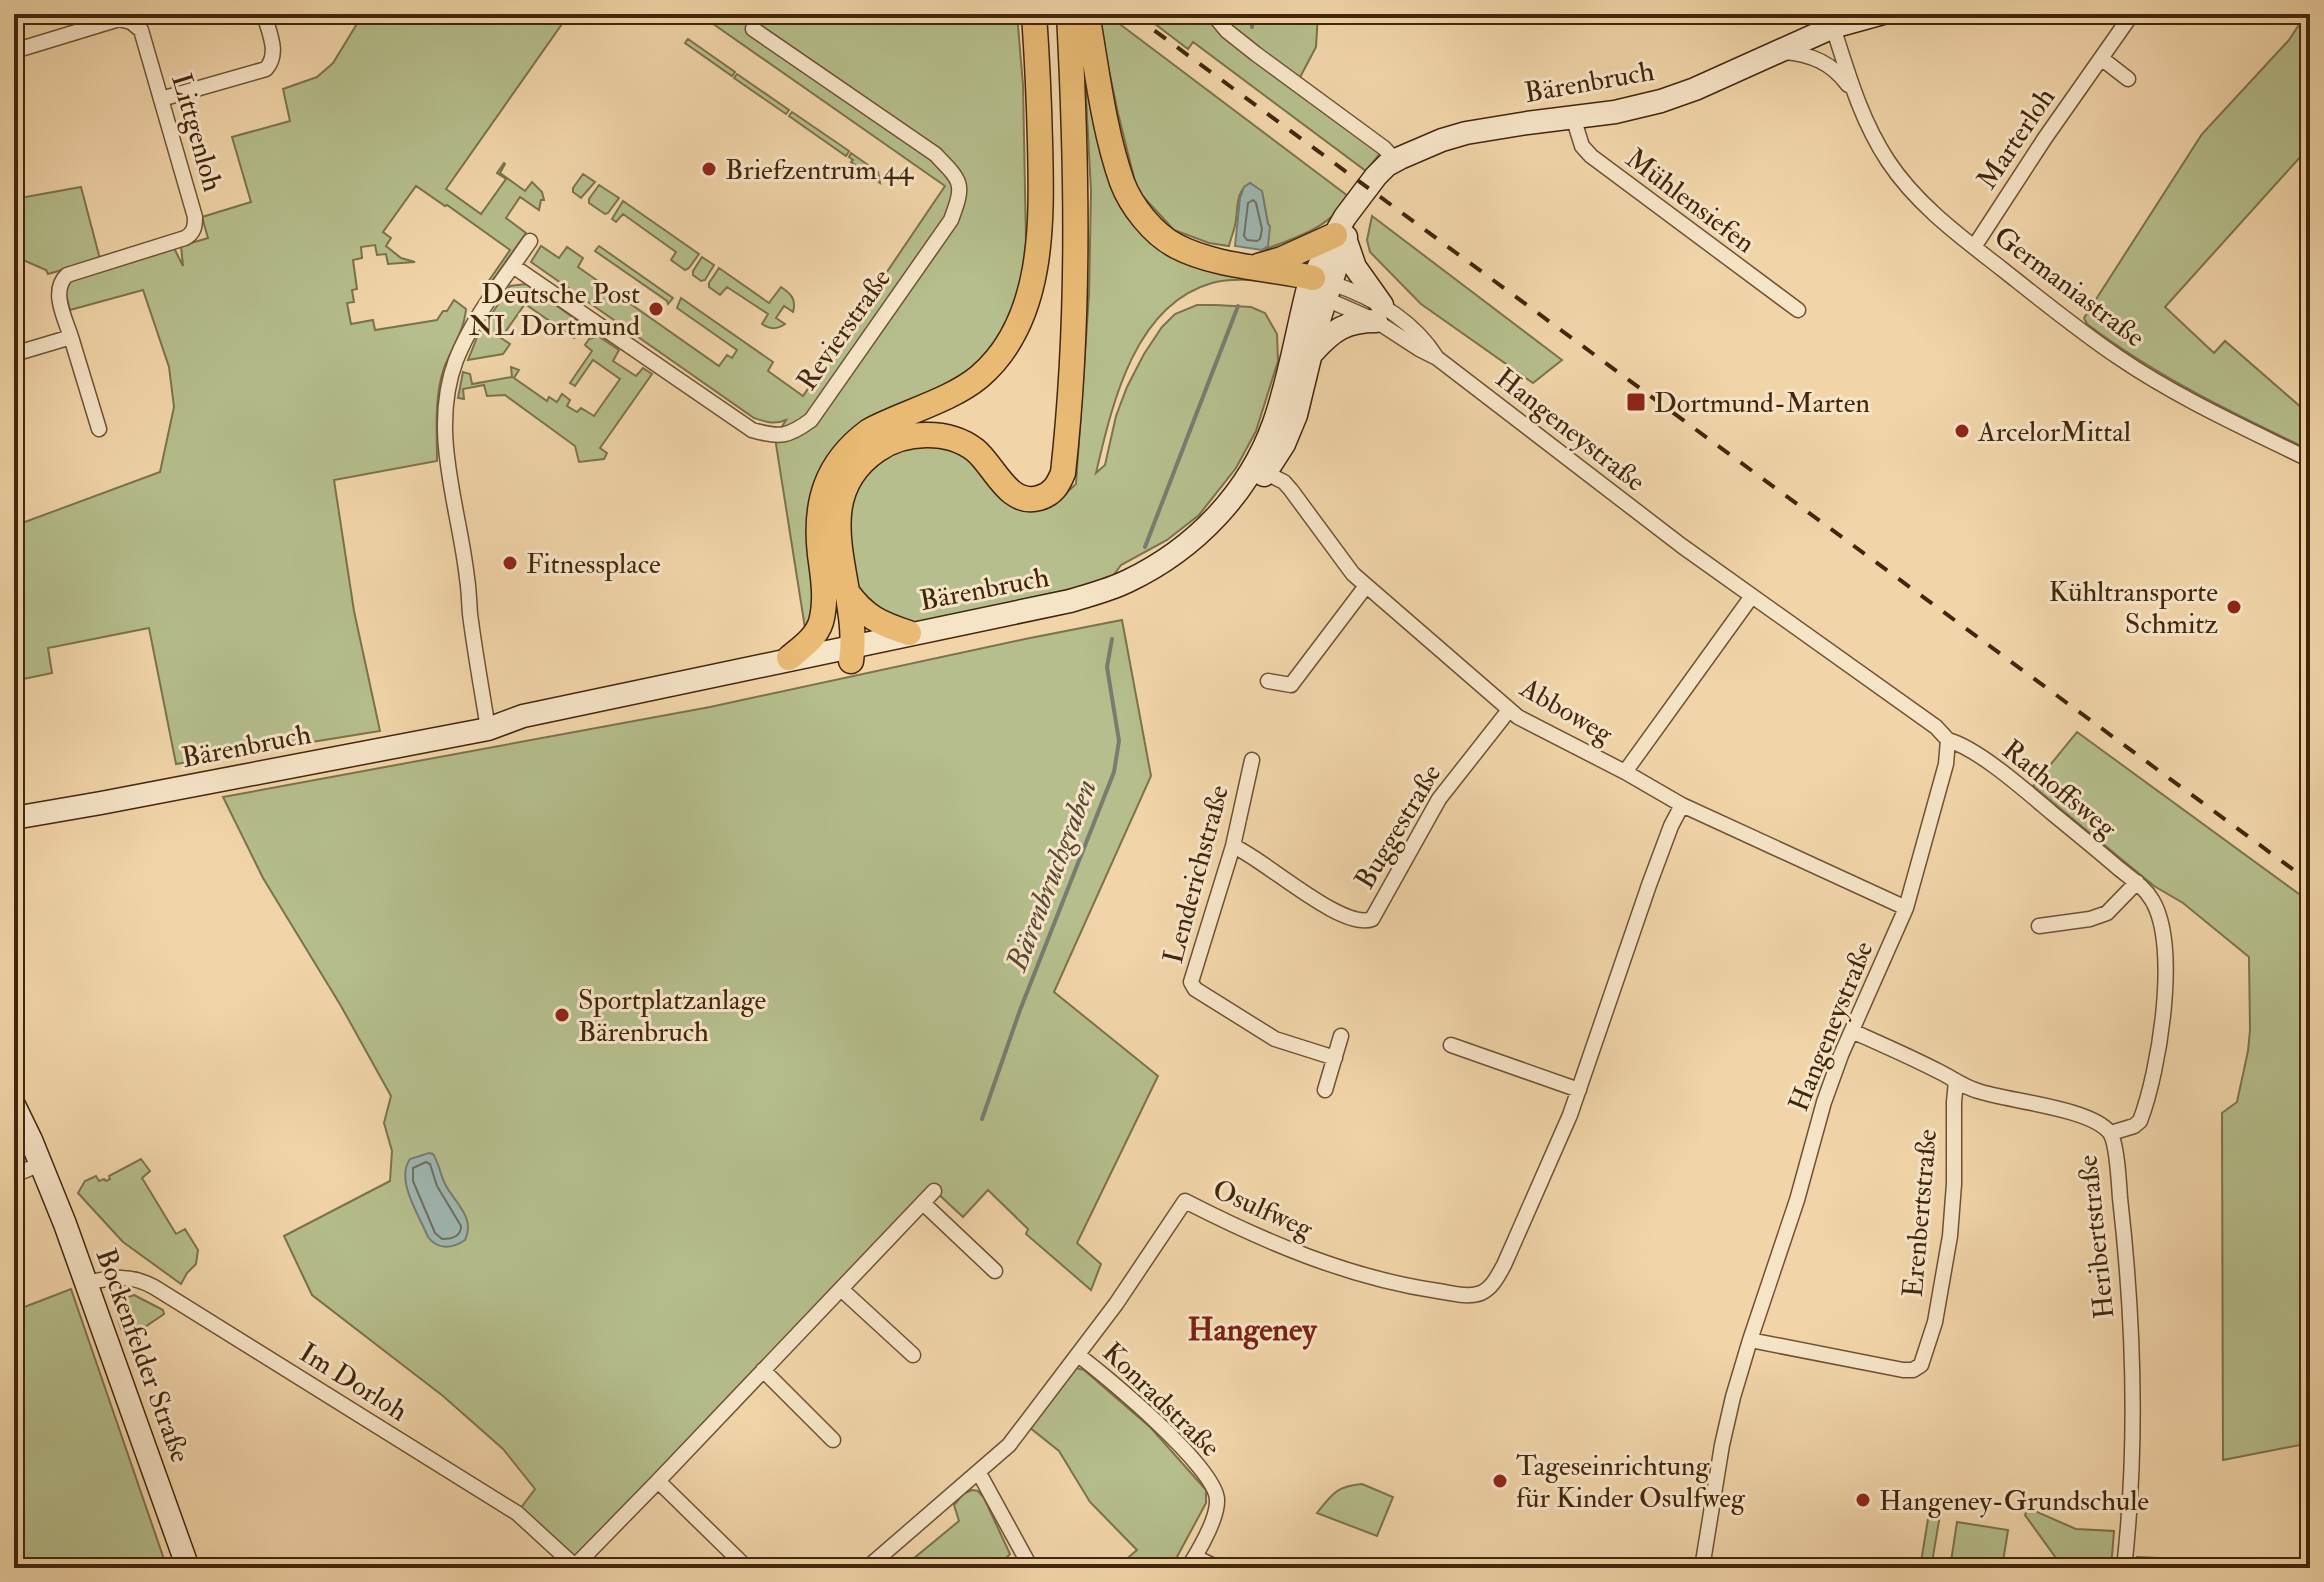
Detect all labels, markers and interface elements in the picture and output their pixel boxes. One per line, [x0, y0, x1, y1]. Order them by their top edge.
street label: Bärenbruch [1522, 54, 1657, 111]
street label: Littgenloh [163, 70, 230, 196]
street label: Marterloh [1970, 81, 2063, 196]
street label: Mühlensiefen [1619, 141, 1762, 261]
place label: Briefzentrum 44 [725, 153, 915, 188]
marker: Briefzentrum 44 [700, 160, 718, 178]
street label: Germaniastraße [1987, 219, 2152, 355]
street label: Revierstraße [790, 262, 899, 397]
place label: Deutsche Post NL Dortmund [469, 277, 640, 344]
marker: Deutsche Post NL Dortmund [647, 300, 665, 318]
street label: Hangeneystraße [1488, 361, 1652, 500]
place label: Dortmund-Marten [1654, 386, 1870, 421]
marker: Dortmund-Marten [1625, 391, 1647, 413]
place label: ArcelorMittal [1977, 415, 2131, 450]
marker: ArcelorMittal [1953, 422, 1971, 440]
place label: Fitnessplace [526, 547, 661, 582]
marker: Fitnessplace [501, 554, 519, 572]
street label: Bärenbruch [917, 560, 1052, 619]
place label: Kühltransporte Schmitz [2049, 575, 2218, 642]
marker: Kühltransporte Schmitz [2225, 598, 2243, 616]
street label: Abboweg [1513, 670, 1620, 752]
street label: Bärenbruch [179, 717, 314, 776]
street label: Rathoffsweg [1995, 732, 2124, 847]
street label: Buggestraße [1347, 758, 1449, 896]
water label: Bärenbruchgraben [997, 774, 1105, 978]
street label: Lenderichstraße [1156, 781, 1237, 967]
street label: Hangeneystraße [1781, 936, 1881, 1117]
place label: Sportplatzanlage Bärenbruch [578, 983, 766, 1050]
marker: Sportplatzanlage Bärenbruch [553, 1006, 571, 1024]
street label: Erenbertstraße [1896, 1127, 1945, 1299]
street label: Heribertstraße [2070, 1153, 2122, 1320]
street label: Osulfweg [1207, 1172, 1319, 1247]
street label: Bockenfelder Straße [88, 1244, 198, 1468]
district label: Hangeney [1188, 1310, 1317, 1350]
street label: Im Dorloh [293, 1335, 414, 1429]
street label: Konradstraße [1095, 1335, 1227, 1465]
place label: Tageseinrichtung für Kinder Osulfweg [1516, 1449, 1746, 1516]
marker: Tageseinrichtung für Kinder Osulfweg [1491, 1472, 1509, 1490]
place label: Hangeney-Grundschule [1879, 1484, 2149, 1519]
marker: Hangeney-Grundschule [1854, 1491, 1872, 1509]

